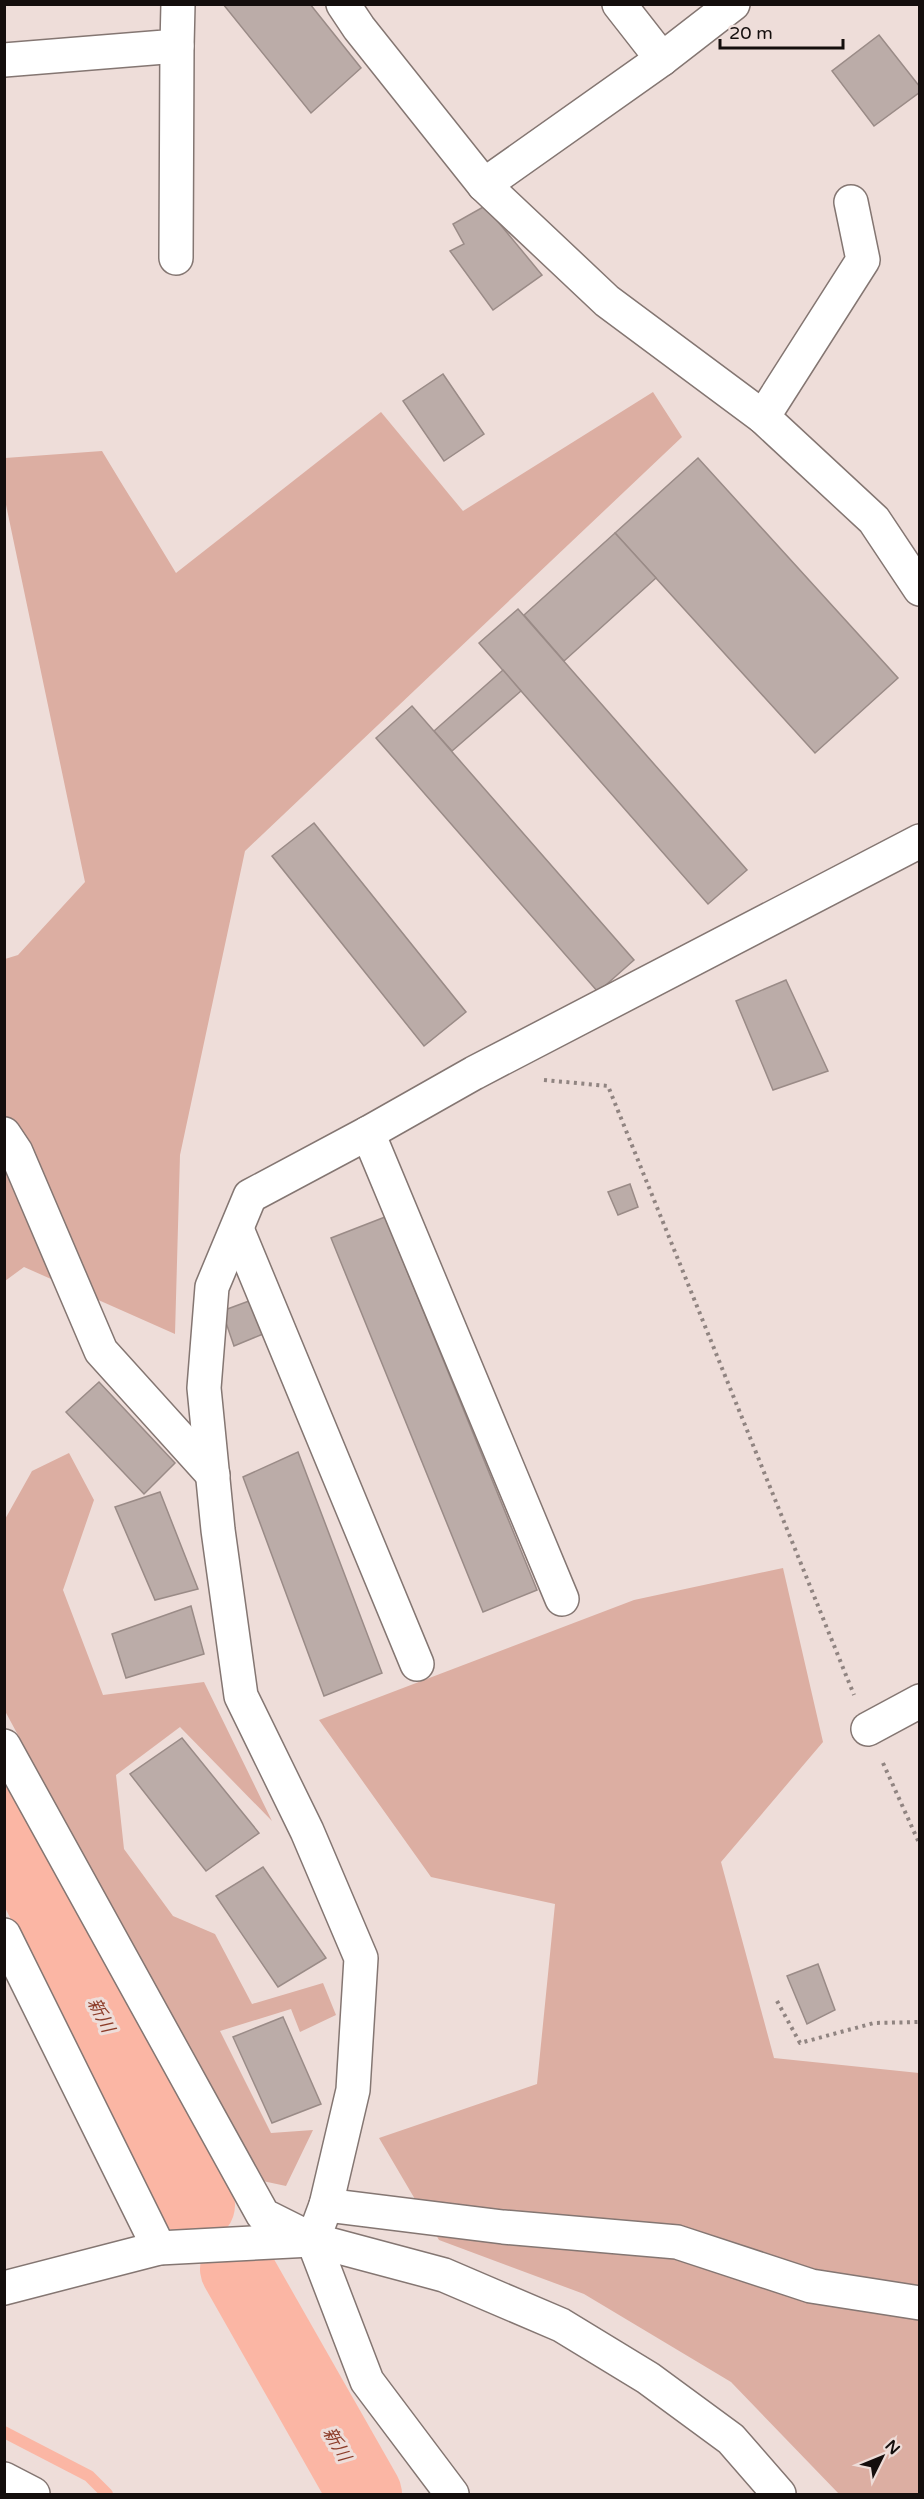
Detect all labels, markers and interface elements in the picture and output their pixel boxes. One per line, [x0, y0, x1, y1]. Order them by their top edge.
scale bar [720, 12, 843, 50]
text: 20 m [729, 22, 773, 44]
water label: 新川 [83, 1994, 120, 2038]
water label: 新川 [318, 2423, 357, 2467]
north arrow [852, 2427, 912, 2487]
text: N [881, 2436, 904, 2459]

